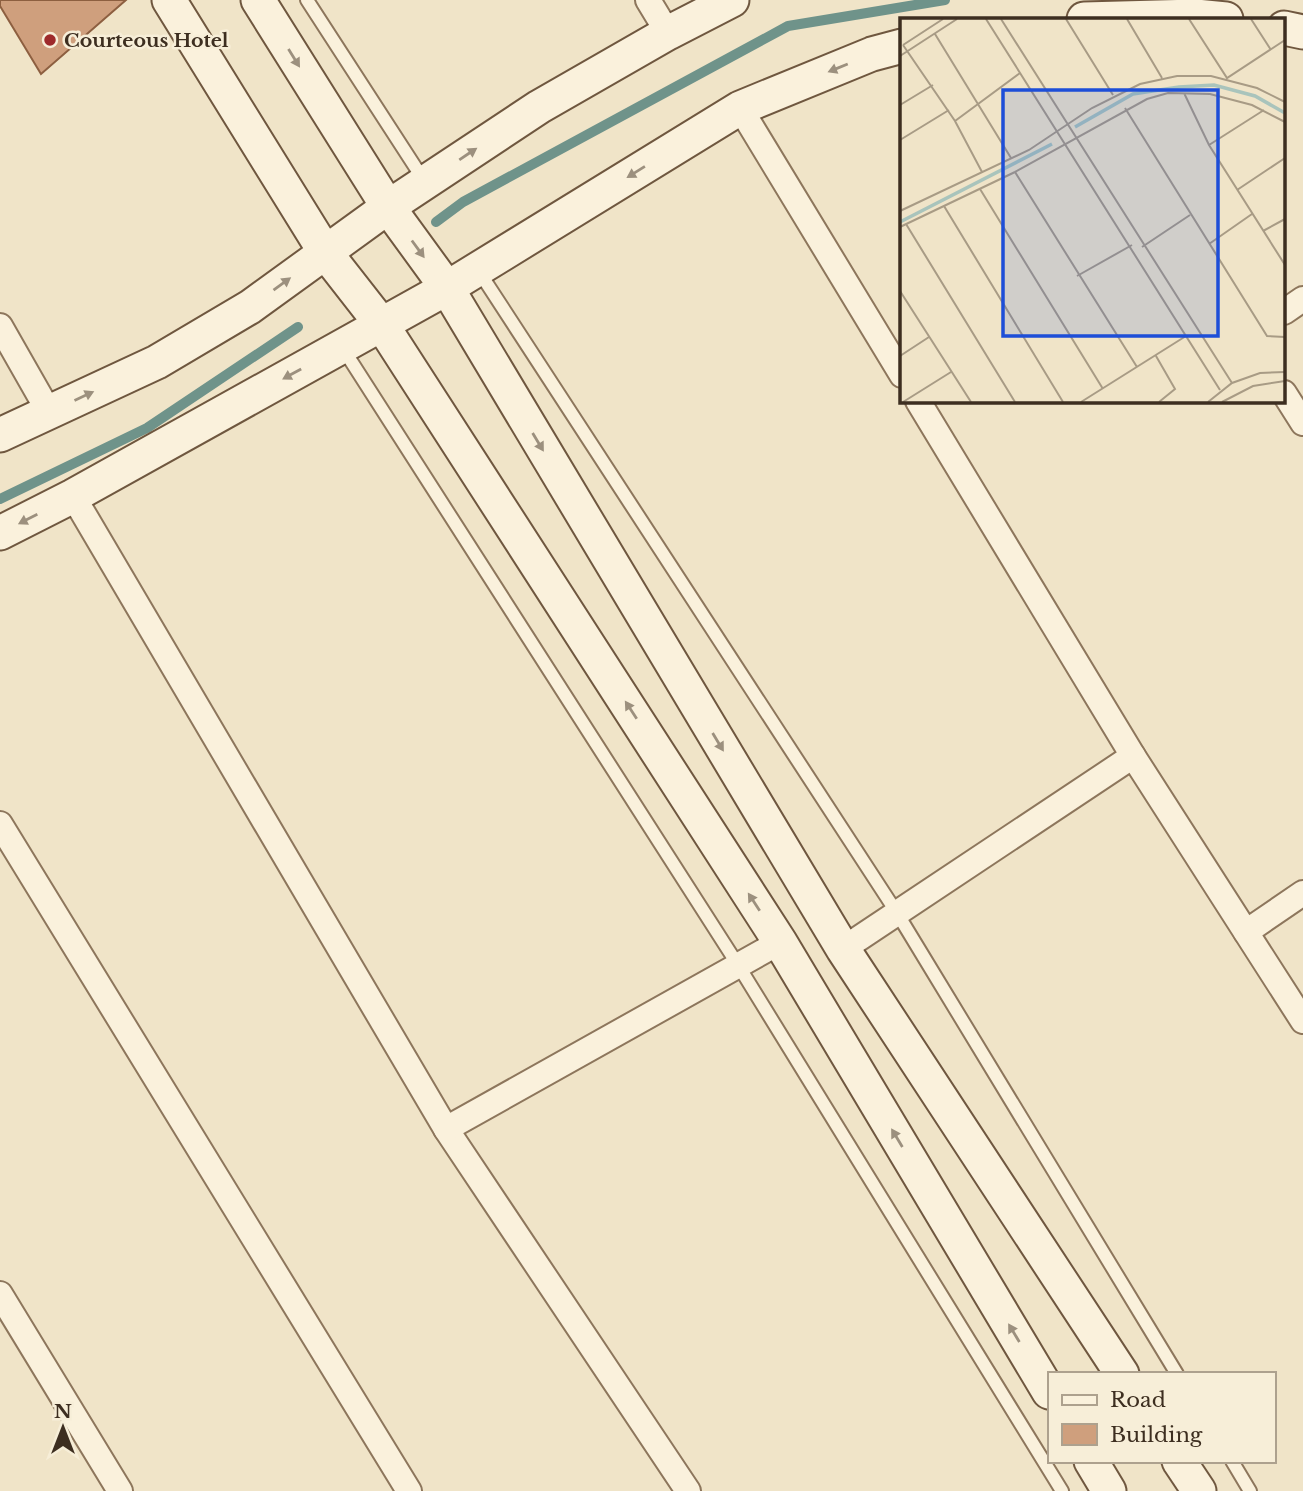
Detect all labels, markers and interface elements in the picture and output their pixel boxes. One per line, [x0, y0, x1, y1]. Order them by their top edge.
inset map [900, 18, 1286, 402]
place label: Courteous Hotel [64, 29, 229, 52]
marker: Courteous Hotel [42, 32, 58, 48]
one-way arrow [288, 48, 301, 67]
one-way arrow [827, 63, 848, 74]
one-way arrow [459, 147, 477, 161]
one-way arrow [627, 166, 646, 179]
one-way arrow [411, 240, 425, 258]
one-way arrow [272, 277, 291, 291]
one-way arrow [283, 368, 302, 380]
one-way arrow [74, 390, 94, 402]
one-way arrow [532, 432, 545, 451]
one-way arrow [18, 513, 38, 524]
one-way arrow [624, 701, 637, 720]
one-way arrow [712, 732, 725, 751]
one-way arrow [747, 892, 760, 911]
one-way arrow [891, 1129, 903, 1148]
one-way arrow [1008, 1324, 1020, 1343]
legend [1048, 1372, 1275, 1463]
text: Road [1110, 1387, 1166, 1413]
north arrow [28, 1393, 98, 1463]
text: N [54, 1400, 72, 1423]
text: Building [1110, 1422, 1203, 1448]

